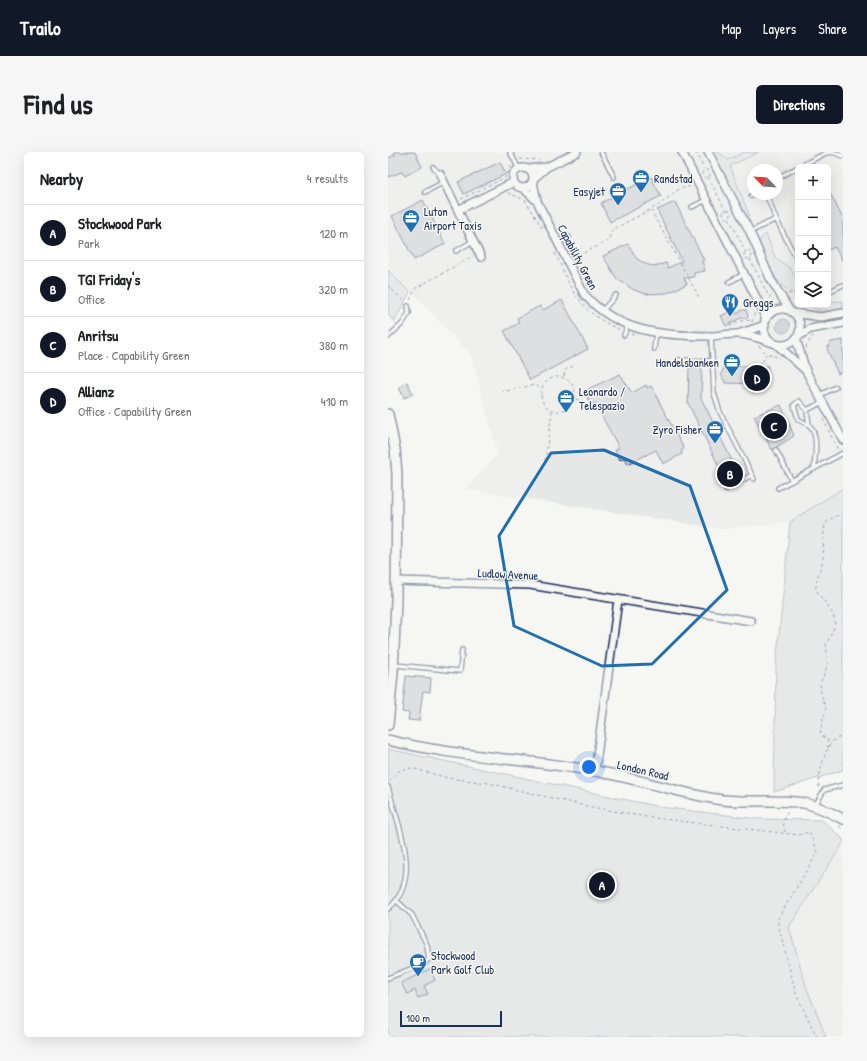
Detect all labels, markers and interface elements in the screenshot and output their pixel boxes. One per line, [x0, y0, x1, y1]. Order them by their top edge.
text: Trailo [20, 15, 61, 41]
text: Map [721, 19, 741, 38]
text: Layers [763, 19, 796, 38]
text: Share [818, 19, 847, 38]
text: Find us [24, 85, 93, 123]
button: Directions [756, 85, 843, 124]
north arrow [747, 164, 783, 200]
map controls [795, 164, 831, 308]
button: + [795, 164, 831, 200]
text: Nearby [40, 167, 83, 190]
office icon: Randstad [631, 168, 651, 193]
text: 4 results [307, 169, 348, 187]
place label: Randstad [654, 170, 693, 187]
office icon: Easyjet [608, 181, 628, 206]
place label: Easyjet [574, 183, 606, 200]
button: − [795, 200, 831, 236]
place label: Luton Airport Taxis [424, 203, 482, 234]
office icon: Luton Airport Taxis [401, 208, 421, 233]
text: Stockwood Park [78, 213, 162, 234]
street label: Capability Green [554, 221, 602, 293]
text: A [50, 224, 56, 242]
text: 120 m [320, 224, 348, 242]
text: Park [78, 234, 100, 252]
button: locate [795, 236, 831, 272]
text: TGI Friday's [78, 269, 140, 290]
button: layers [795, 272, 831, 308]
text: B [50, 280, 56, 298]
text: 320 m [318, 280, 348, 298]
text: Office [78, 290, 105, 308]
restaurant icon: Greggs [720, 292, 740, 317]
place label: Greggs [743, 294, 774, 311]
text: Anritsu [78, 325, 118, 346]
text: C [49, 336, 57, 354]
text: 380 m [319, 336, 348, 354]
text: Place · Capability Green [78, 346, 190, 364]
office icon: Handelsbanken [722, 352, 742, 377]
place label: Handelsbanken [656, 354, 719, 371]
pin: D [744, 363, 770, 393]
text: Allianz [78, 381, 114, 402]
place label: Leonardo / Telespazio [579, 383, 625, 414]
office icon: Leonardo / Telespazio [556, 388, 576, 413]
text: D [50, 392, 56, 410]
text: 410 m [321, 392, 348, 410]
text: Office · Capability Green [78, 402, 192, 420]
pin: C [761, 411, 787, 441]
office icon: Zyro Fisher [705, 419, 725, 444]
place label: Zyro Fisher [652, 421, 702, 438]
pin: B [717, 459, 743, 489]
street label: Ludlow Avenue [477, 564, 539, 584]
street label: London Road [616, 756, 671, 784]
your location [579, 757, 599, 777]
pin: A [589, 870, 615, 900]
place label: Stockwood Park Golf Club [431, 947, 494, 978]
cafe icon: Stockwood Park Golf Club [408, 952, 428, 977]
scale bar [400, 1009, 502, 1028]
text: 100 m [406, 1011, 430, 1025]

